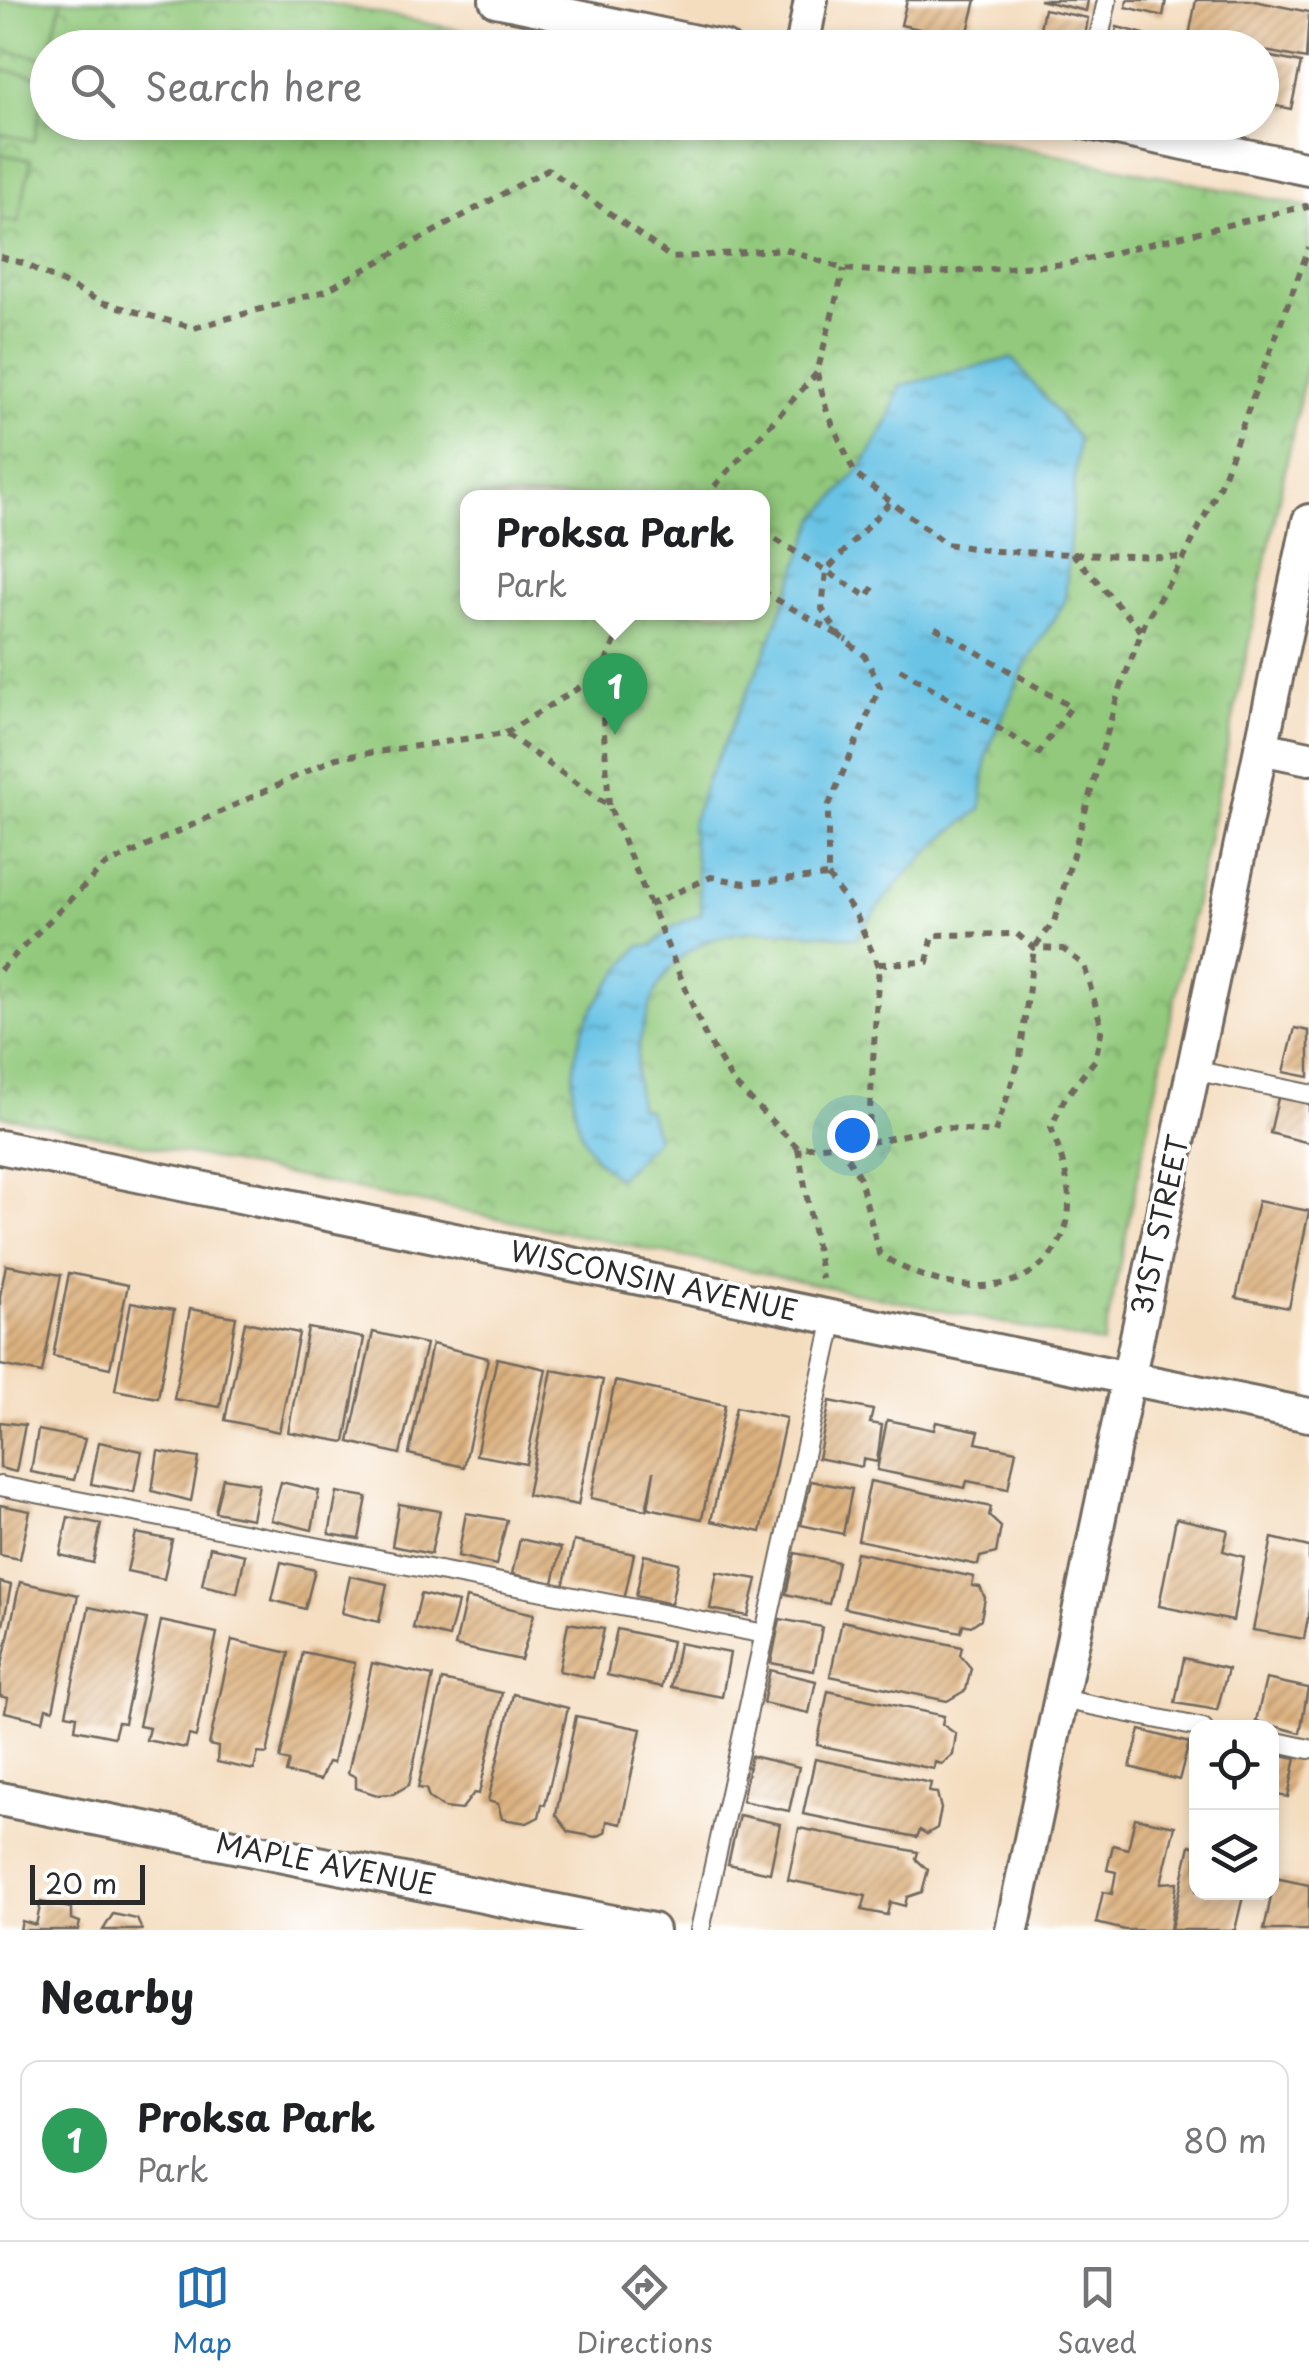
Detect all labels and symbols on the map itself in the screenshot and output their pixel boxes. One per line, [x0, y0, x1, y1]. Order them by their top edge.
pin: 1 [582, 652, 648, 735]
your location [827, 1110, 878, 1161]
street label: 31ST STREET [1119, 1131, 1199, 1319]
street label: WISCONSIN AVENUE [506, 1228, 802, 1331]
street label: MAPLE AVENUE [213, 1820, 440, 1905]
scale bar [30, 1860, 145, 1904]

